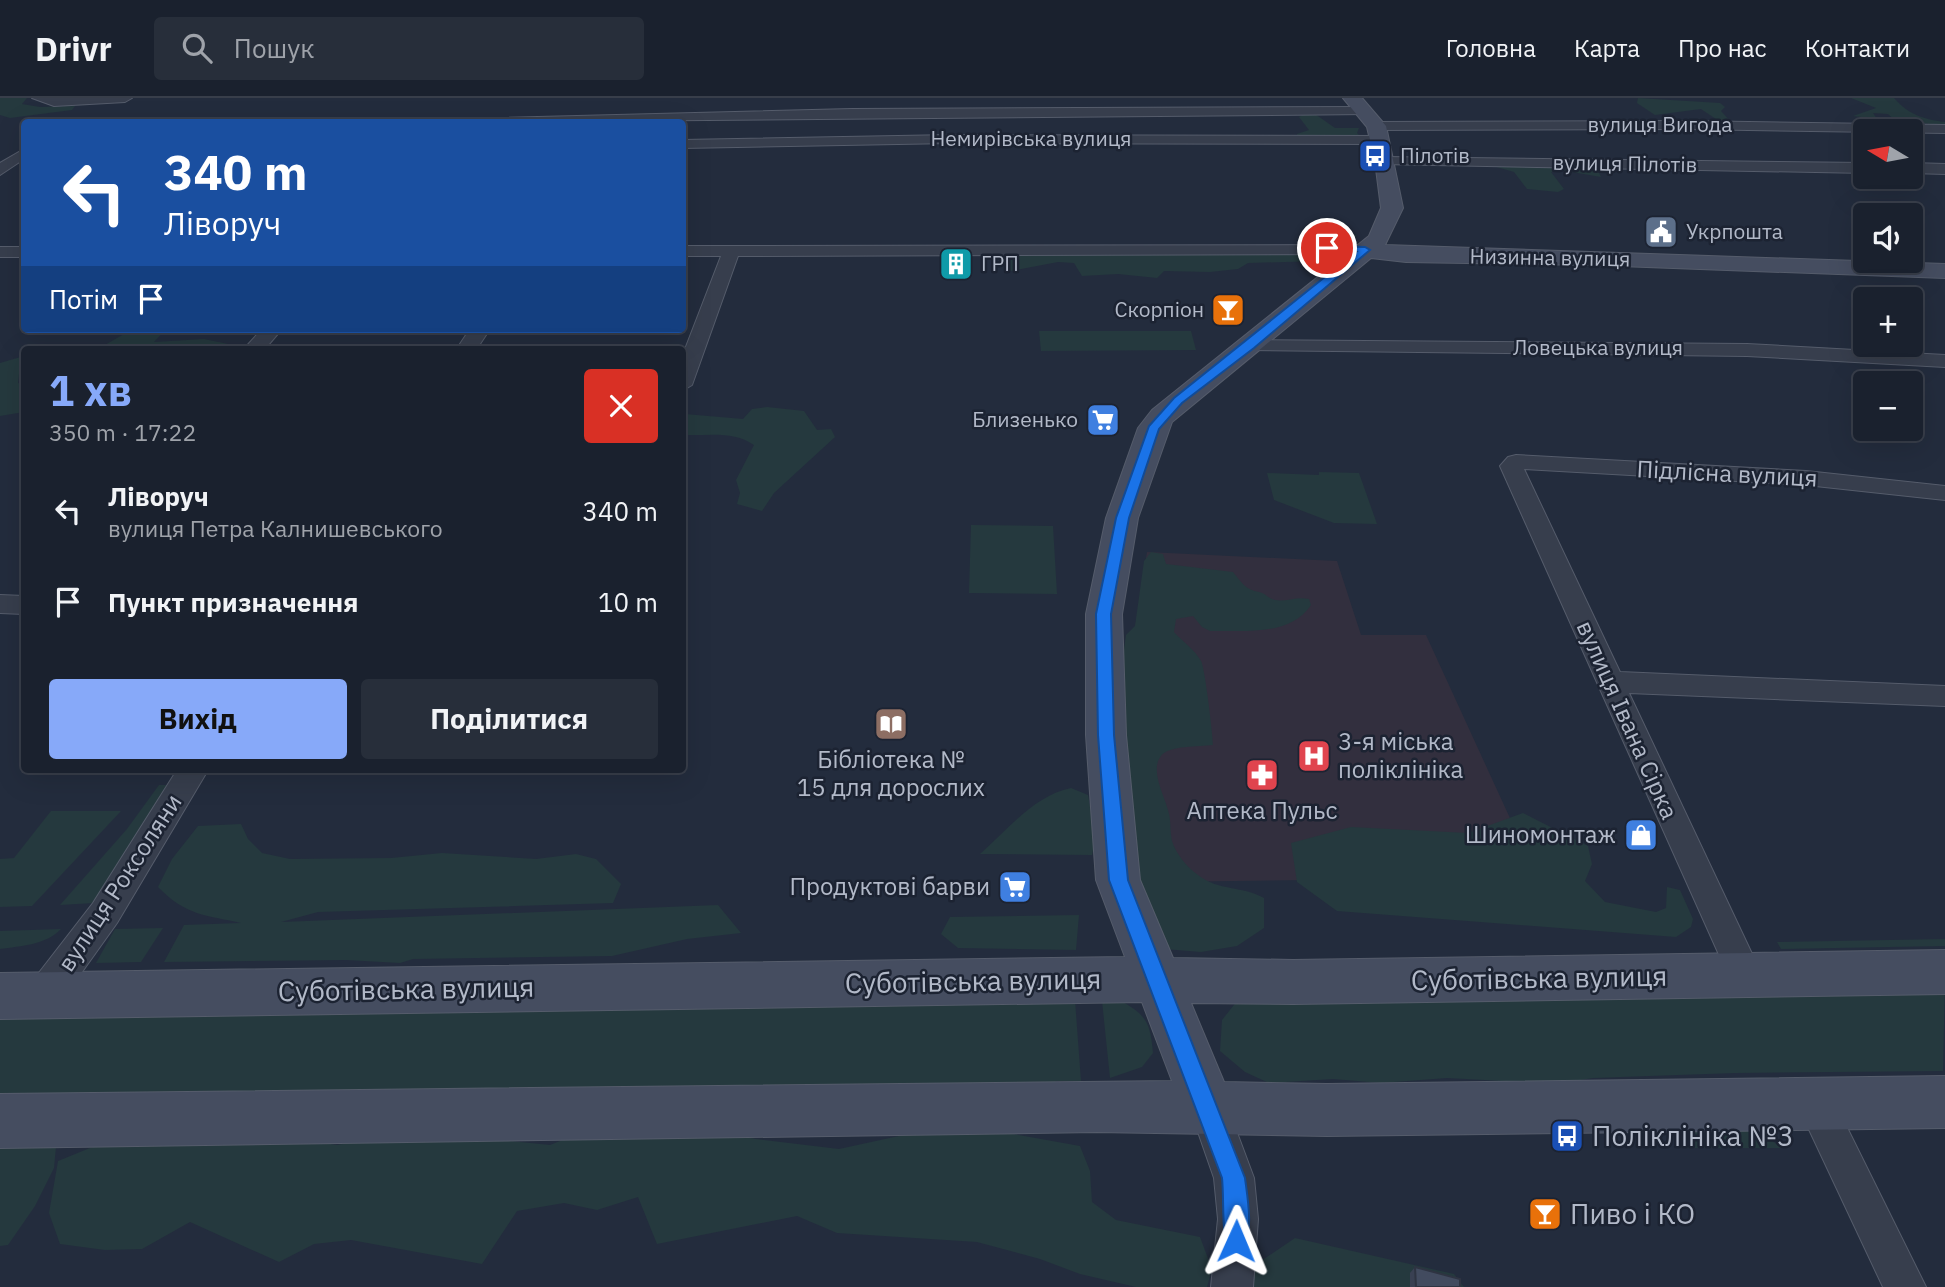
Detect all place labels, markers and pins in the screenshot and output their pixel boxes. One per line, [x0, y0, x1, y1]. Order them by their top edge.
bus stop icon: Пілотів [1356, 137, 1394, 175]
place label: Пілотів [1400, 141, 1470, 169]
public building icon: Укрпошта [1642, 213, 1680, 251]
place label: Укрпошта [1686, 217, 1783, 245]
pin [1297, 218, 1357, 278]
building icon: ГРП [937, 245, 975, 283]
place label: ГРП [981, 249, 1019, 277]
bar icon: Скорпіон [1209, 291, 1247, 329]
place label: Скорпіон [1114, 295, 1204, 323]
supermarket icon: Близенько [1084, 401, 1122, 439]
place label: Близенько [972, 405, 1078, 433]
library icon: Бібліотека № 15 для дорослих [872, 705, 910, 743]
place label: 3-я міська поліклініка [1338, 725, 1463, 785]
hospital icon: 3-я міська поліклініка [1295, 737, 1333, 775]
place label: Бібліотека № 15 для дорослих [797, 743, 985, 803]
pharmacy icon: Аптека Пульс [1243, 756, 1281, 794]
place label: Аптека Пульс [1186, 794, 1338, 826]
shop icon: Шиномонтаж [1622, 816, 1660, 854]
place label: Шиномонтаж [1465, 818, 1616, 850]
supermarket icon: Продуктові барви [996, 868, 1034, 906]
place label: Продуктові барви [789, 870, 990, 902]
bus stop icon: Поліклініка №3 [1548, 1117, 1586, 1155]
place label: Поліклініка №3 [1592, 1117, 1794, 1154]
bar icon: Пиво і КО [1526, 1195, 1564, 1233]
place label: Пиво і КО [1570, 1195, 1695, 1232]

